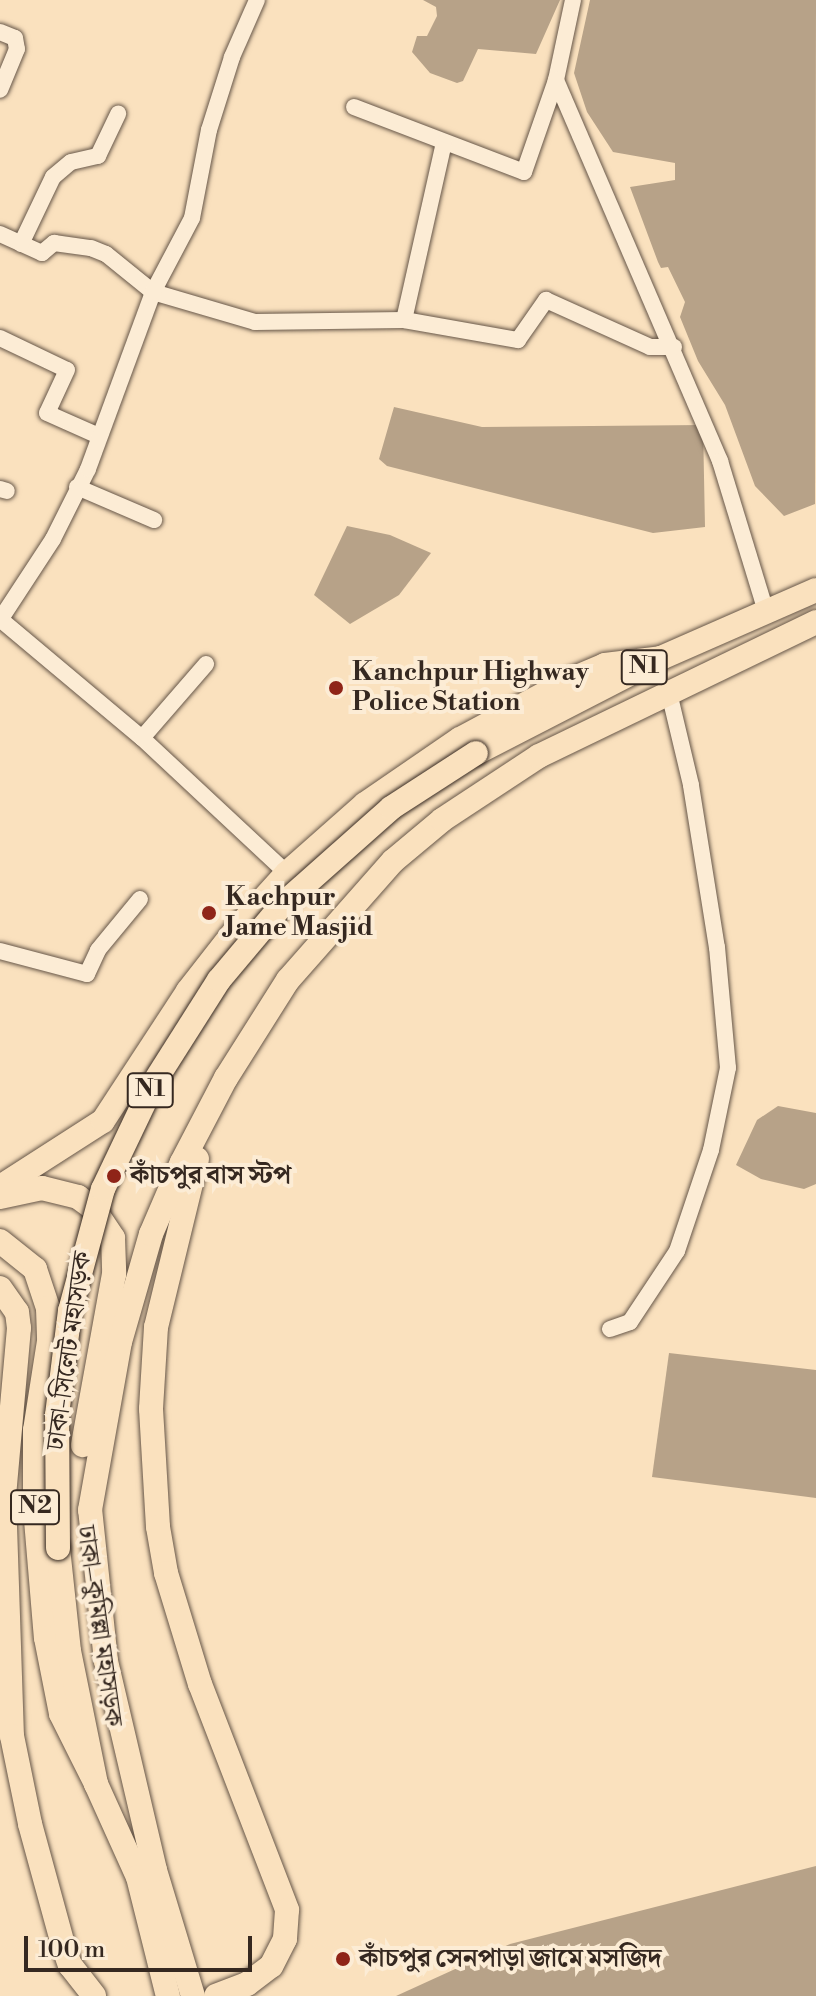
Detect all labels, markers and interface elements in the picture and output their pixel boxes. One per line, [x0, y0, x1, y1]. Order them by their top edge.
road number: N1 [620, 647, 668, 687]
place label: Kanchpur Highway Police Station [352, 657, 589, 718]
marker: Kanchpur Highway Police Station [327, 679, 345, 697]
place label: Kachpur Jame Masjid [225, 882, 373, 944]
marker: Kachpur Jame Masjid [200, 904, 218, 922]
road number: N1 [126, 1070, 174, 1110]
place label: কাঁচপুর বাস স্টপ [130, 1160, 291, 1192]
marker: কাঁচপুর বাস স্টপ [105, 1167, 123, 1185]
street label: ঢাকা-সিলেট মহাসড়ক [41, 1250, 99, 1452]
road number: N2 [9, 1487, 61, 1527]
street label: ঢাকা–কুমিল্লা মহাসড়ক [69, 1524, 129, 1728]
scale bar [28, 1920, 256, 1970]
text: 100 m [38, 1935, 105, 1965]
place label: কাঁচপুর সেনপাড়া জামে মসজিদ [359, 1943, 662, 1975]
marker: কাঁচপুর সেনপাড়া জামে মসজিদ [334, 1950, 352, 1968]

